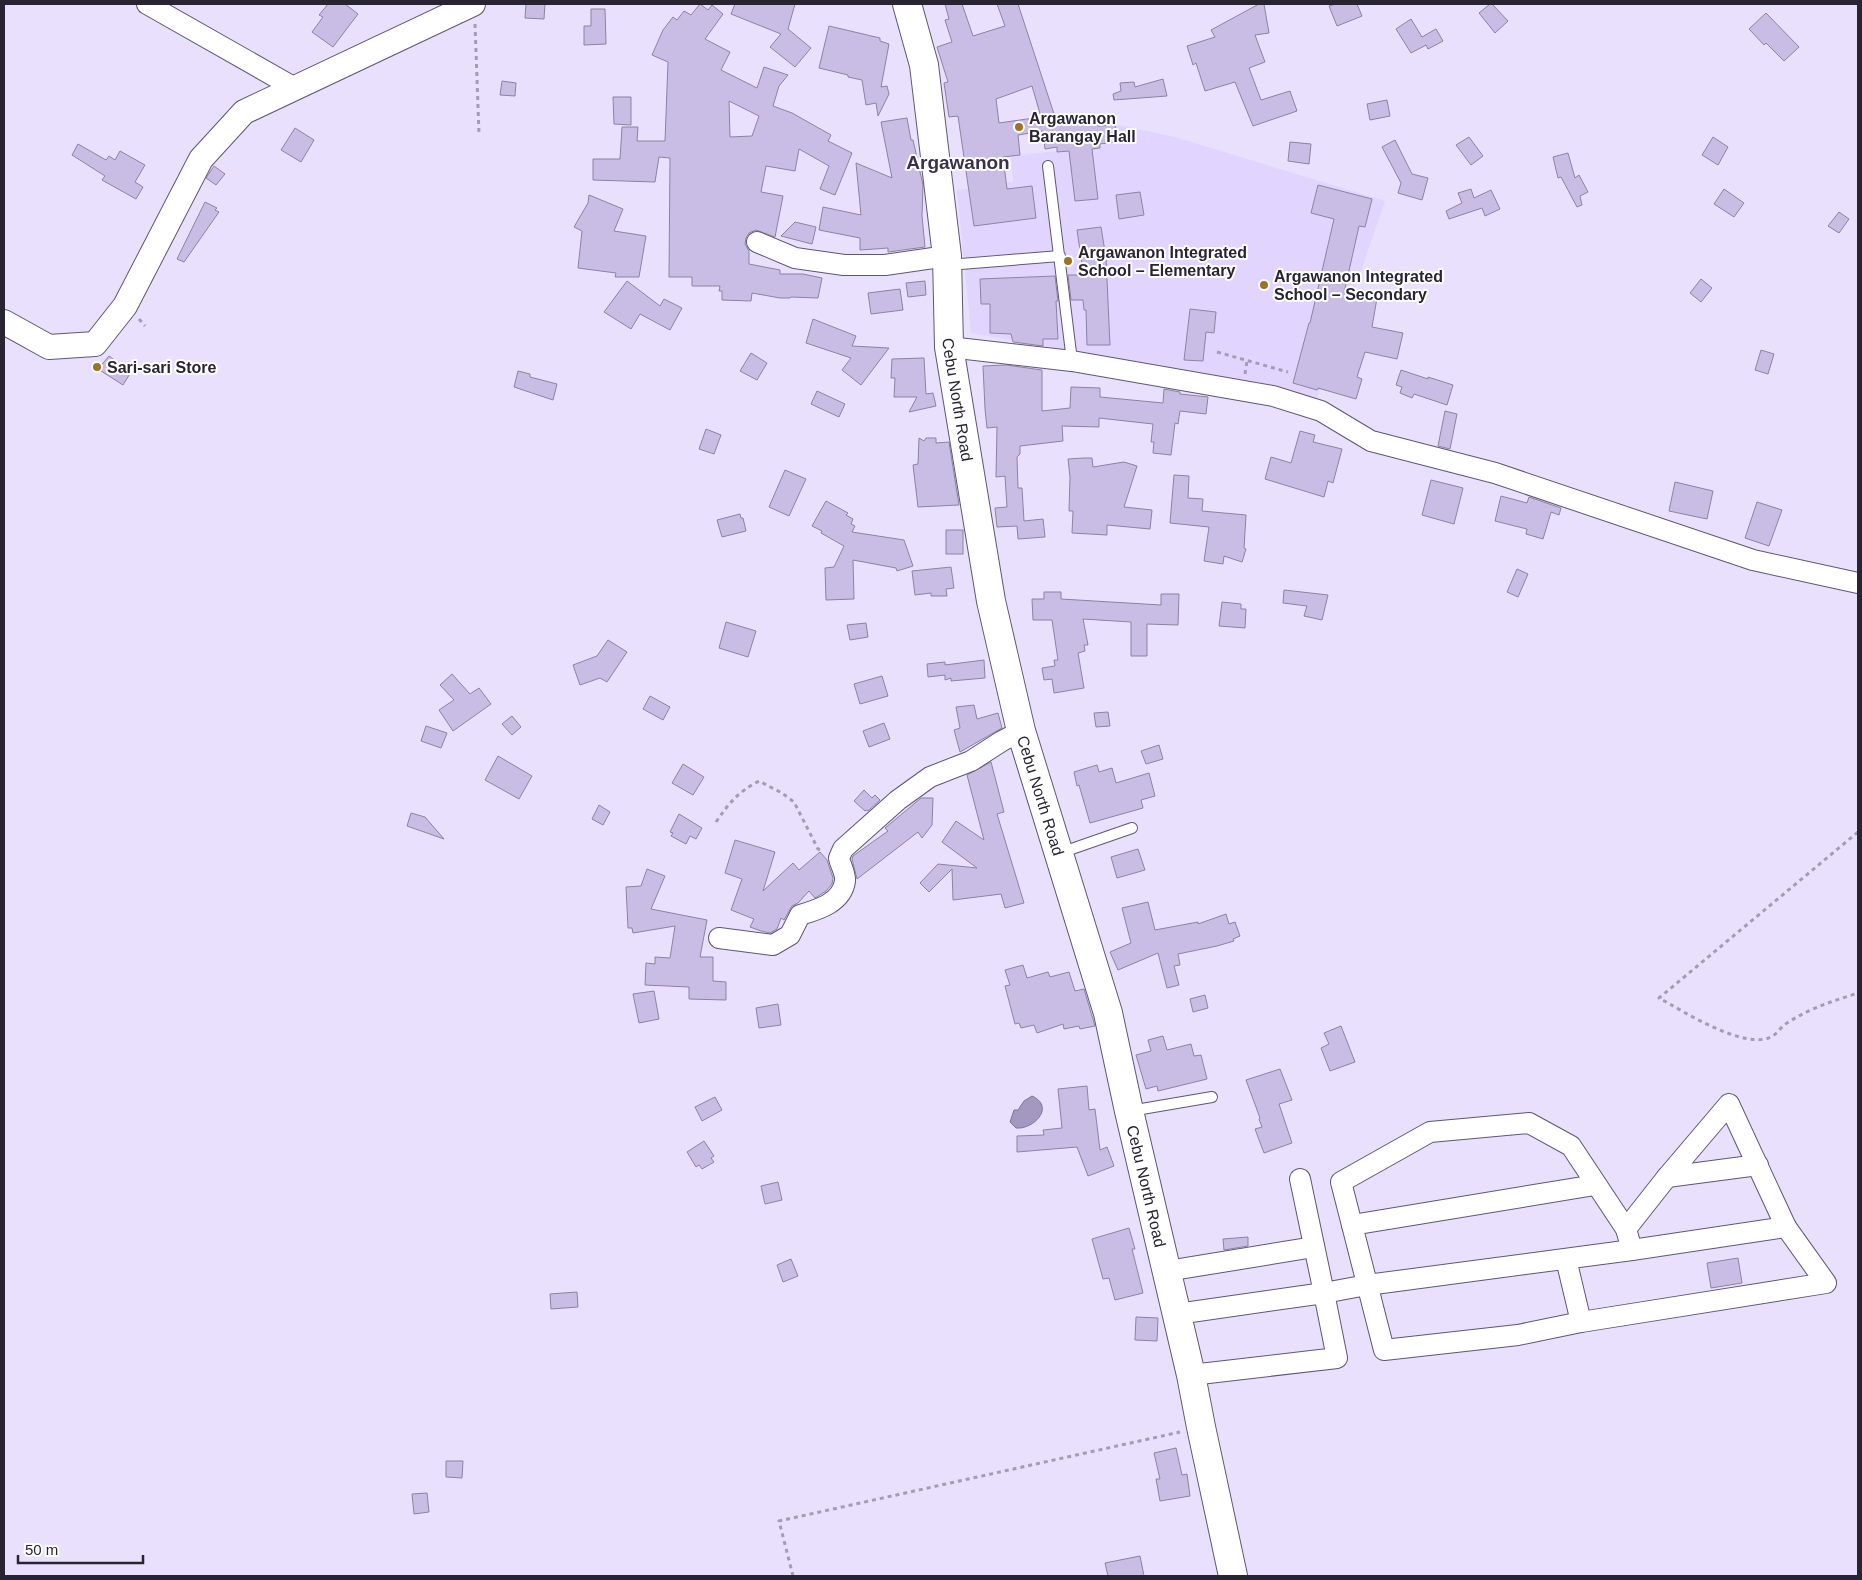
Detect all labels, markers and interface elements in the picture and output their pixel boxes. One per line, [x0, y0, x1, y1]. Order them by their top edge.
place label: Argawanon Barangay Hall [1029, 110, 1136, 145]
marker: Argawanon Barangay Hall [1013, 121, 1025, 133]
district label: Argawanon [906, 152, 1010, 173]
place label: Argawanon Integrated School – Elementary [1078, 244, 1247, 279]
marker: Argawanon Integrated School – Elementary [1062, 255, 1074, 267]
place label: Argawanon Integrated School – Secondary [1274, 268, 1443, 303]
marker: Argawanon Integrated School – Secondary [1258, 279, 1270, 291]
street label: Cebu North Road [940, 338, 976, 463]
place label: Sari-sari Store [107, 359, 216, 376]
marker: Sari-sari Store [91, 361, 103, 373]
street label: Cebu North Road [1014, 734, 1067, 858]
street label: Cebu North Road [1124, 1124, 1169, 1249]
scale bar [18, 1532, 142, 1564]
text: 50 m [25, 1541, 58, 1558]

